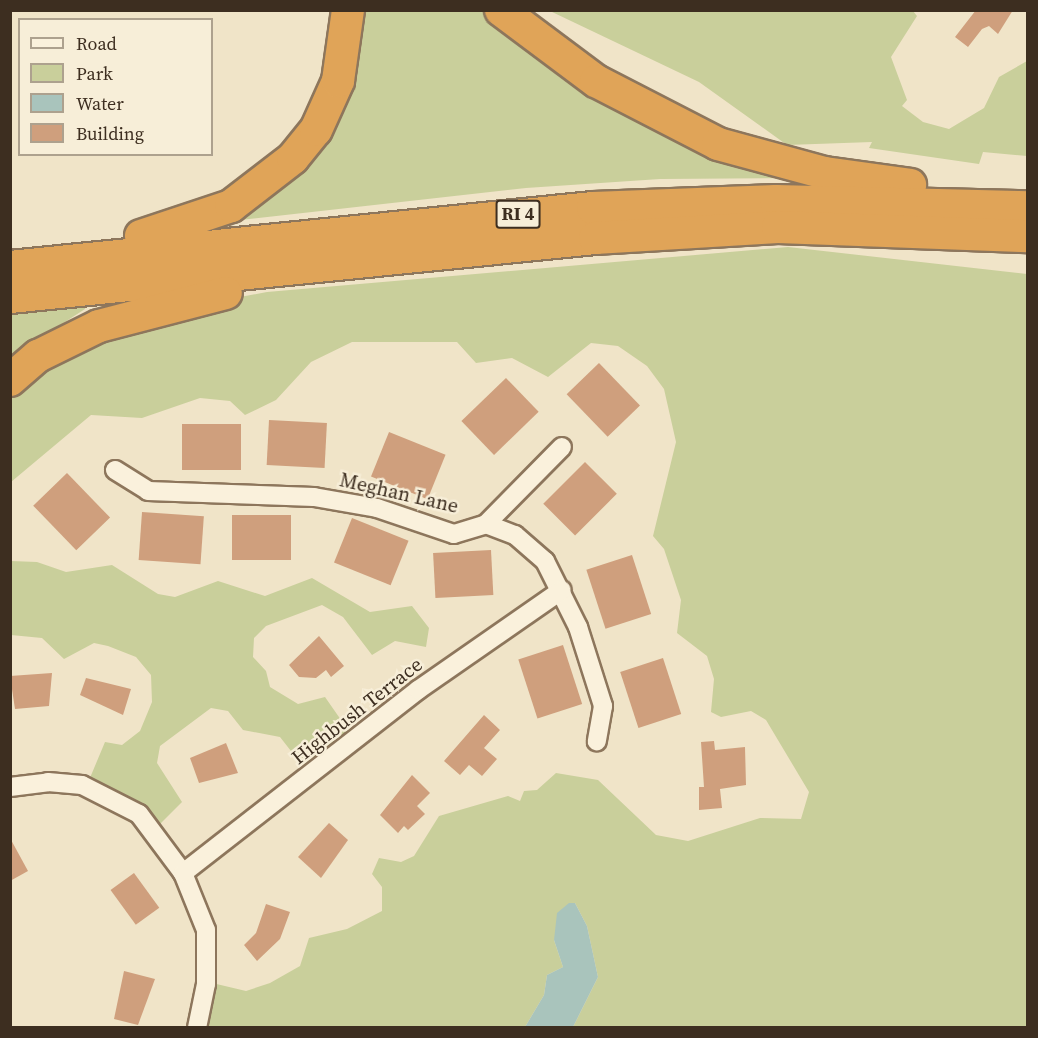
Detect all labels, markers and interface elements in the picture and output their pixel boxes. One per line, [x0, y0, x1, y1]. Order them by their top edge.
legend [18, 18, 213, 156]
text: Road [76, 31, 117, 56]
text: Park [76, 61, 113, 86]
text: Water [76, 91, 124, 116]
text: Building [76, 121, 144, 146]
road number: RI 4 [496, 199, 540, 229]
street label: Meghan Lane [337, 468, 461, 518]
street label: Highbush Terrace [287, 652, 427, 770]

